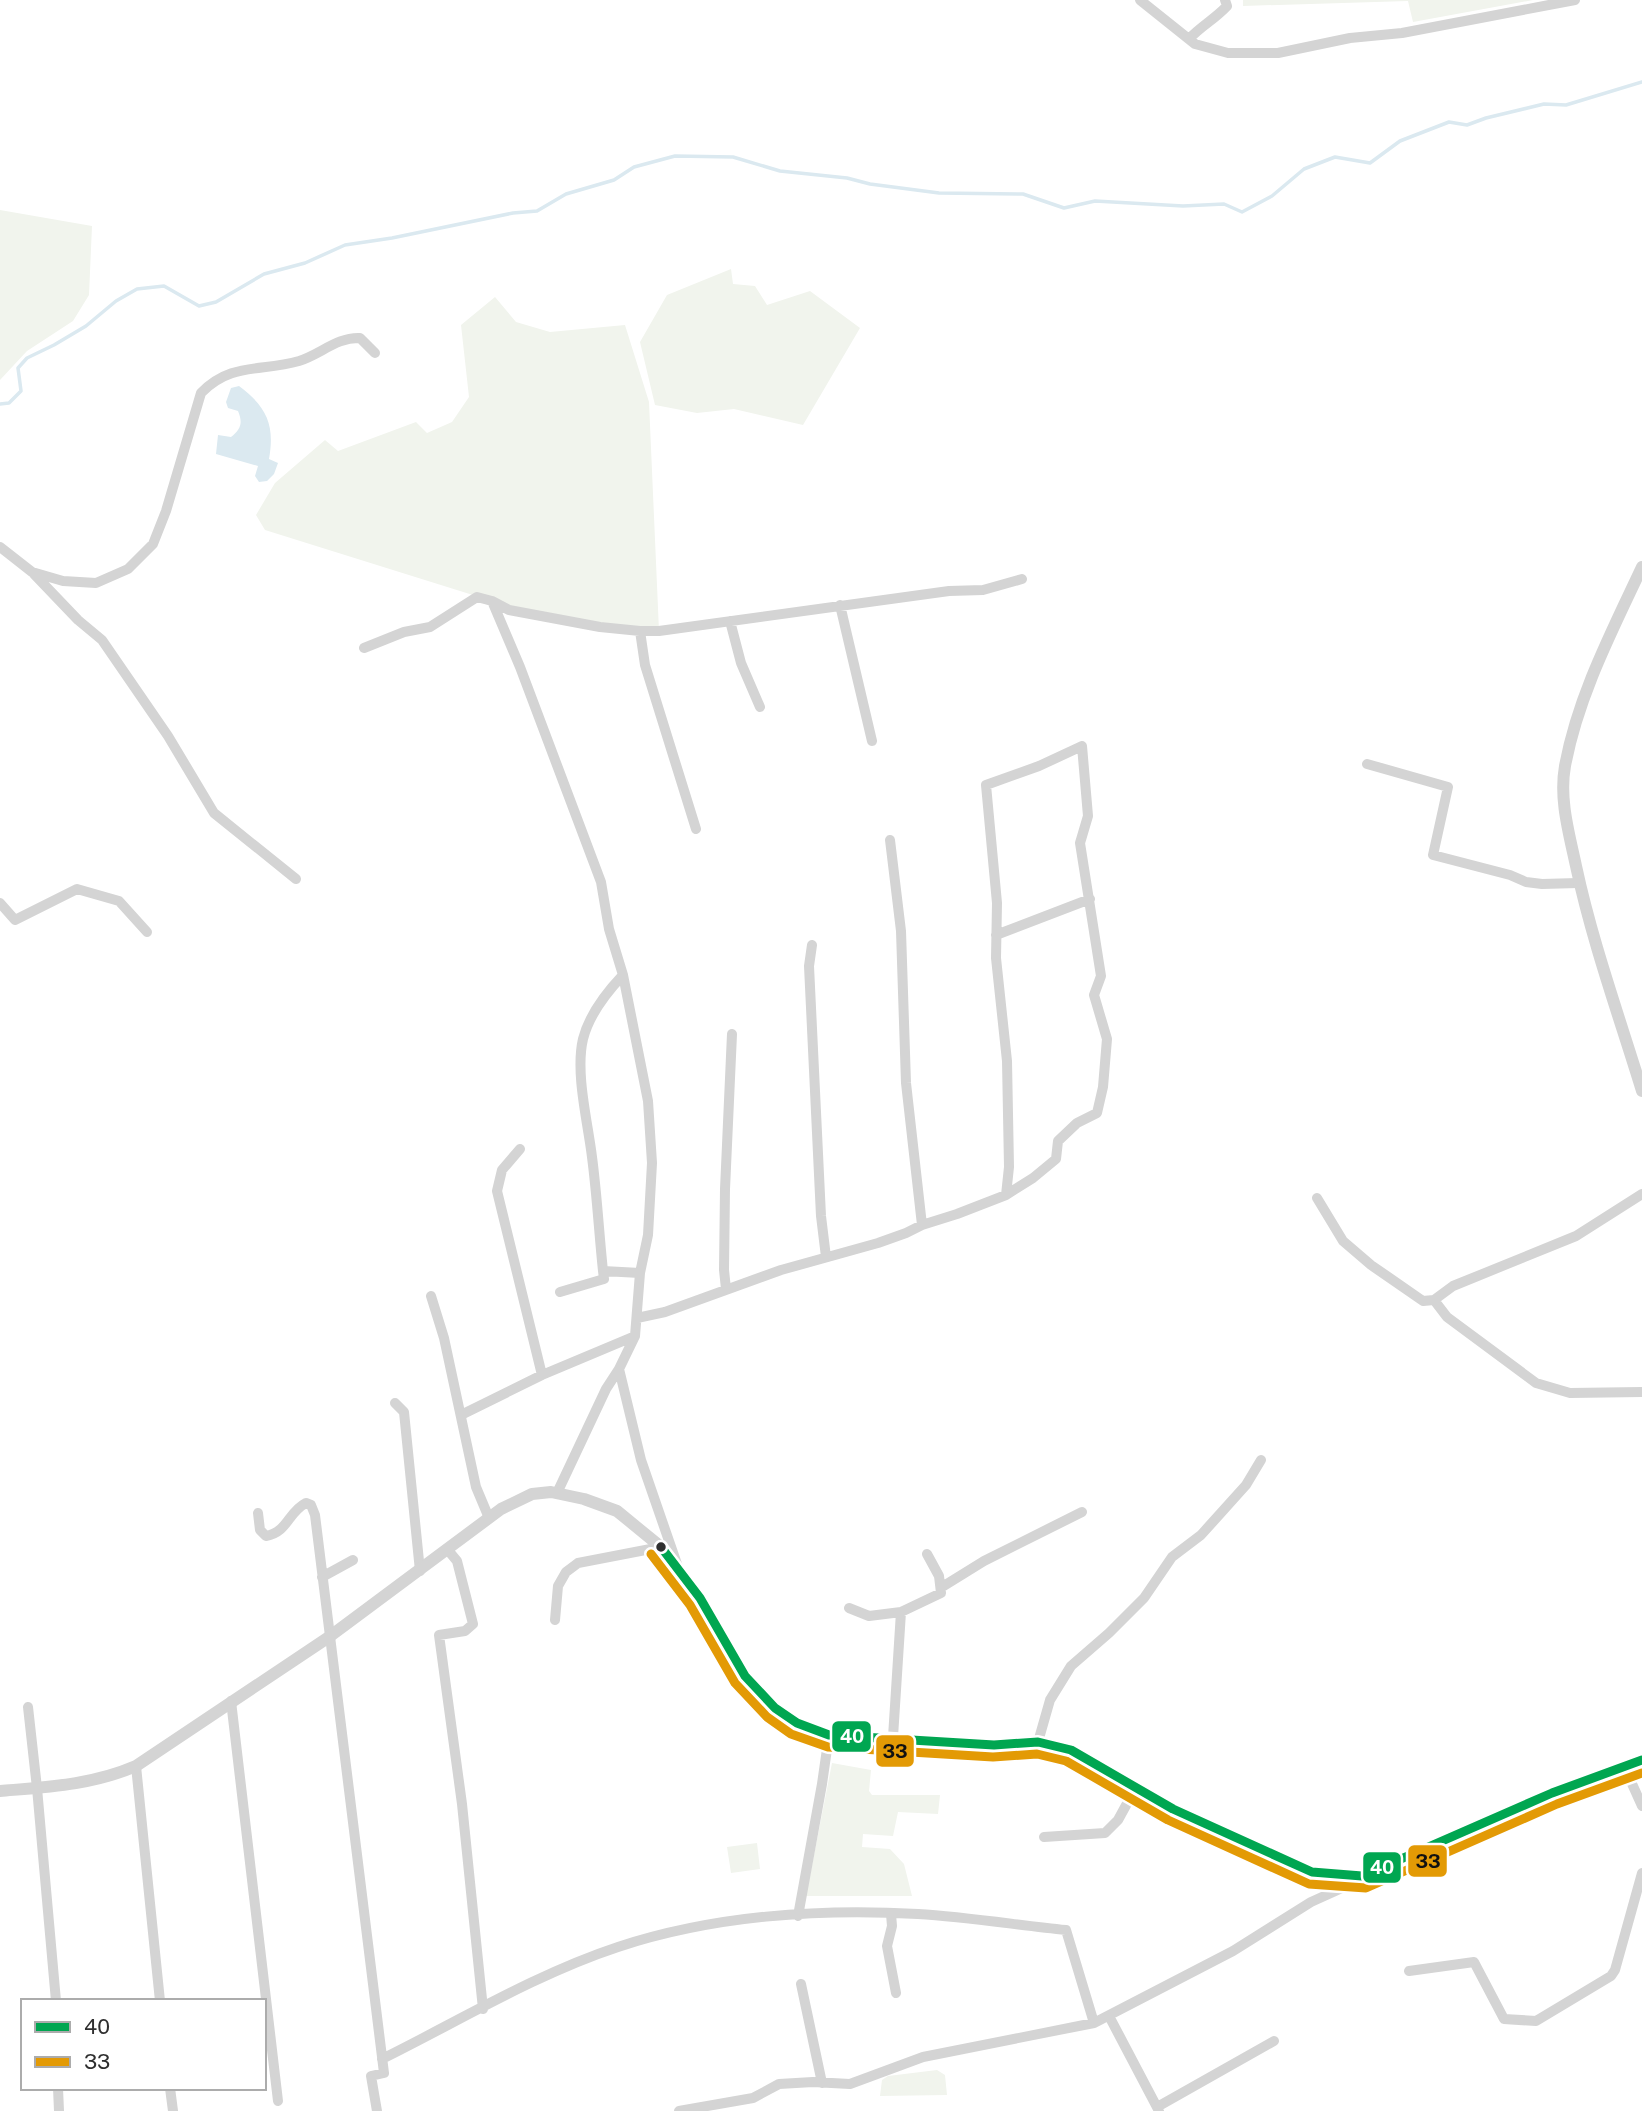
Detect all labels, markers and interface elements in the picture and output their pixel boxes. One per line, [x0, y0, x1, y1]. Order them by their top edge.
unlabelled marker [654, 1540, 668, 1554]
line badge: 40 [831, 1720, 872, 1753]
text: 40 [840, 1725, 864, 1747]
line badge: 33 [875, 1734, 915, 1768]
text: 33 [882, 1740, 908, 1762]
line badge: 33 [1407, 1844, 1448, 1878]
text: 33 [1415, 1850, 1441, 1872]
line badge: 40 [1362, 1851, 1402, 1884]
text: 40 [1370, 1856, 1394, 1878]
legend [21, 1999, 266, 2090]
text: 40 [84, 2014, 110, 2039]
text: 33 [84, 2049, 110, 2074]

